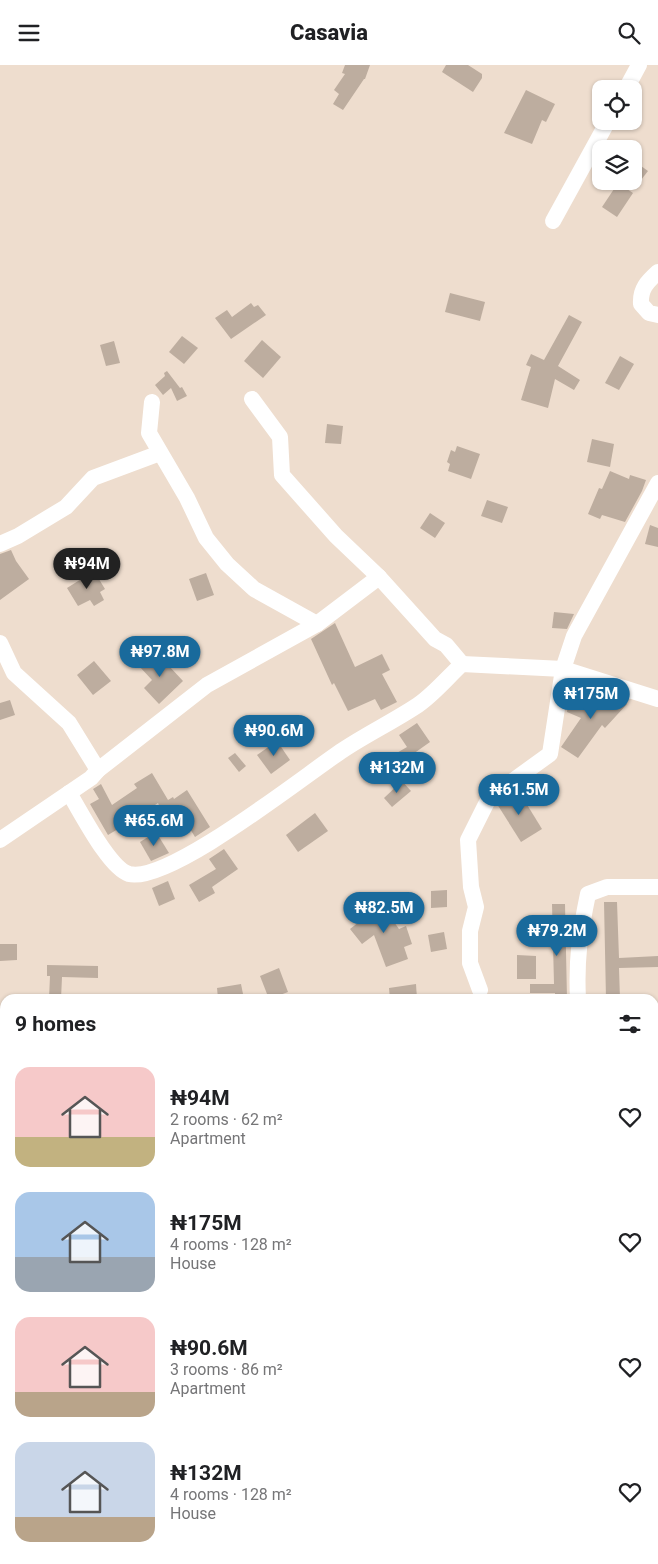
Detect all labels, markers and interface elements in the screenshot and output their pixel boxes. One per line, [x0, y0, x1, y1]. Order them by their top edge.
icon: menu [15, 19, 43, 47]
icon: search [615, 19, 643, 47]
text: Casavia [290, 20, 368, 45]
map controls [592, 80, 642, 190]
button: locate [592, 80, 642, 130]
button: layers [592, 140, 642, 190]
pin: ₦94M [57, 547, 117, 590]
text: ₦94M [64, 554, 110, 573]
pin: ₦97.8M [119, 635, 201, 678]
text: ₦97.8M [130, 642, 190, 661]
pin: ₦175M [556, 677, 626, 720]
text: ₦175M [564, 684, 618, 703]
pin: ₦90.6M [233, 715, 315, 757]
text: ₦90.6M [244, 721, 304, 740]
pin: ₦132M [362, 751, 432, 794]
text: ₦132M [370, 758, 424, 777]
pin: ₦61.5M [478, 773, 560, 816]
text: ₦61.5M [489, 780, 549, 799]
pin: ₦65.6M [113, 805, 195, 847]
text: ₦65.6M [124, 811, 184, 830]
pin: ₦82.5M [343, 891, 425, 934]
text: ₦82.5M [354, 898, 414, 917]
pin: ₦79.2M [516, 915, 598, 957]
text: ₦79.2M [527, 921, 587, 940]
icon: filters [616, 1010, 644, 1038]
text: 9 homes [15, 1012, 96, 1036]
text: ₦94M [170, 1086, 230, 1110]
icon: home [55, 1087, 115, 1147]
icon: heart [616, 1103, 644, 1131]
text: 2 rooms · 62 m² [170, 1110, 283, 1129]
text: Apartment [170, 1129, 246, 1148]
text: ₦175M [170, 1211, 242, 1235]
icon: home [55, 1212, 115, 1272]
icon: heart [616, 1228, 644, 1256]
text: 4 rooms · 128 m² [170, 1235, 292, 1254]
text: House [170, 1254, 216, 1273]
text: ₦90.6M [170, 1336, 248, 1360]
icon: home [55, 1337, 115, 1397]
icon: heart [616, 1353, 644, 1381]
text: 3 rooms · 86 m² [170, 1360, 283, 1379]
text: Apartment [170, 1379, 246, 1398]
text: ₦132M [170, 1461, 242, 1485]
icon: home [55, 1462, 115, 1522]
icon: heart [616, 1478, 644, 1506]
text: 4 rooms · 128 m² [170, 1485, 292, 1504]
text: House [170, 1504, 216, 1523]

